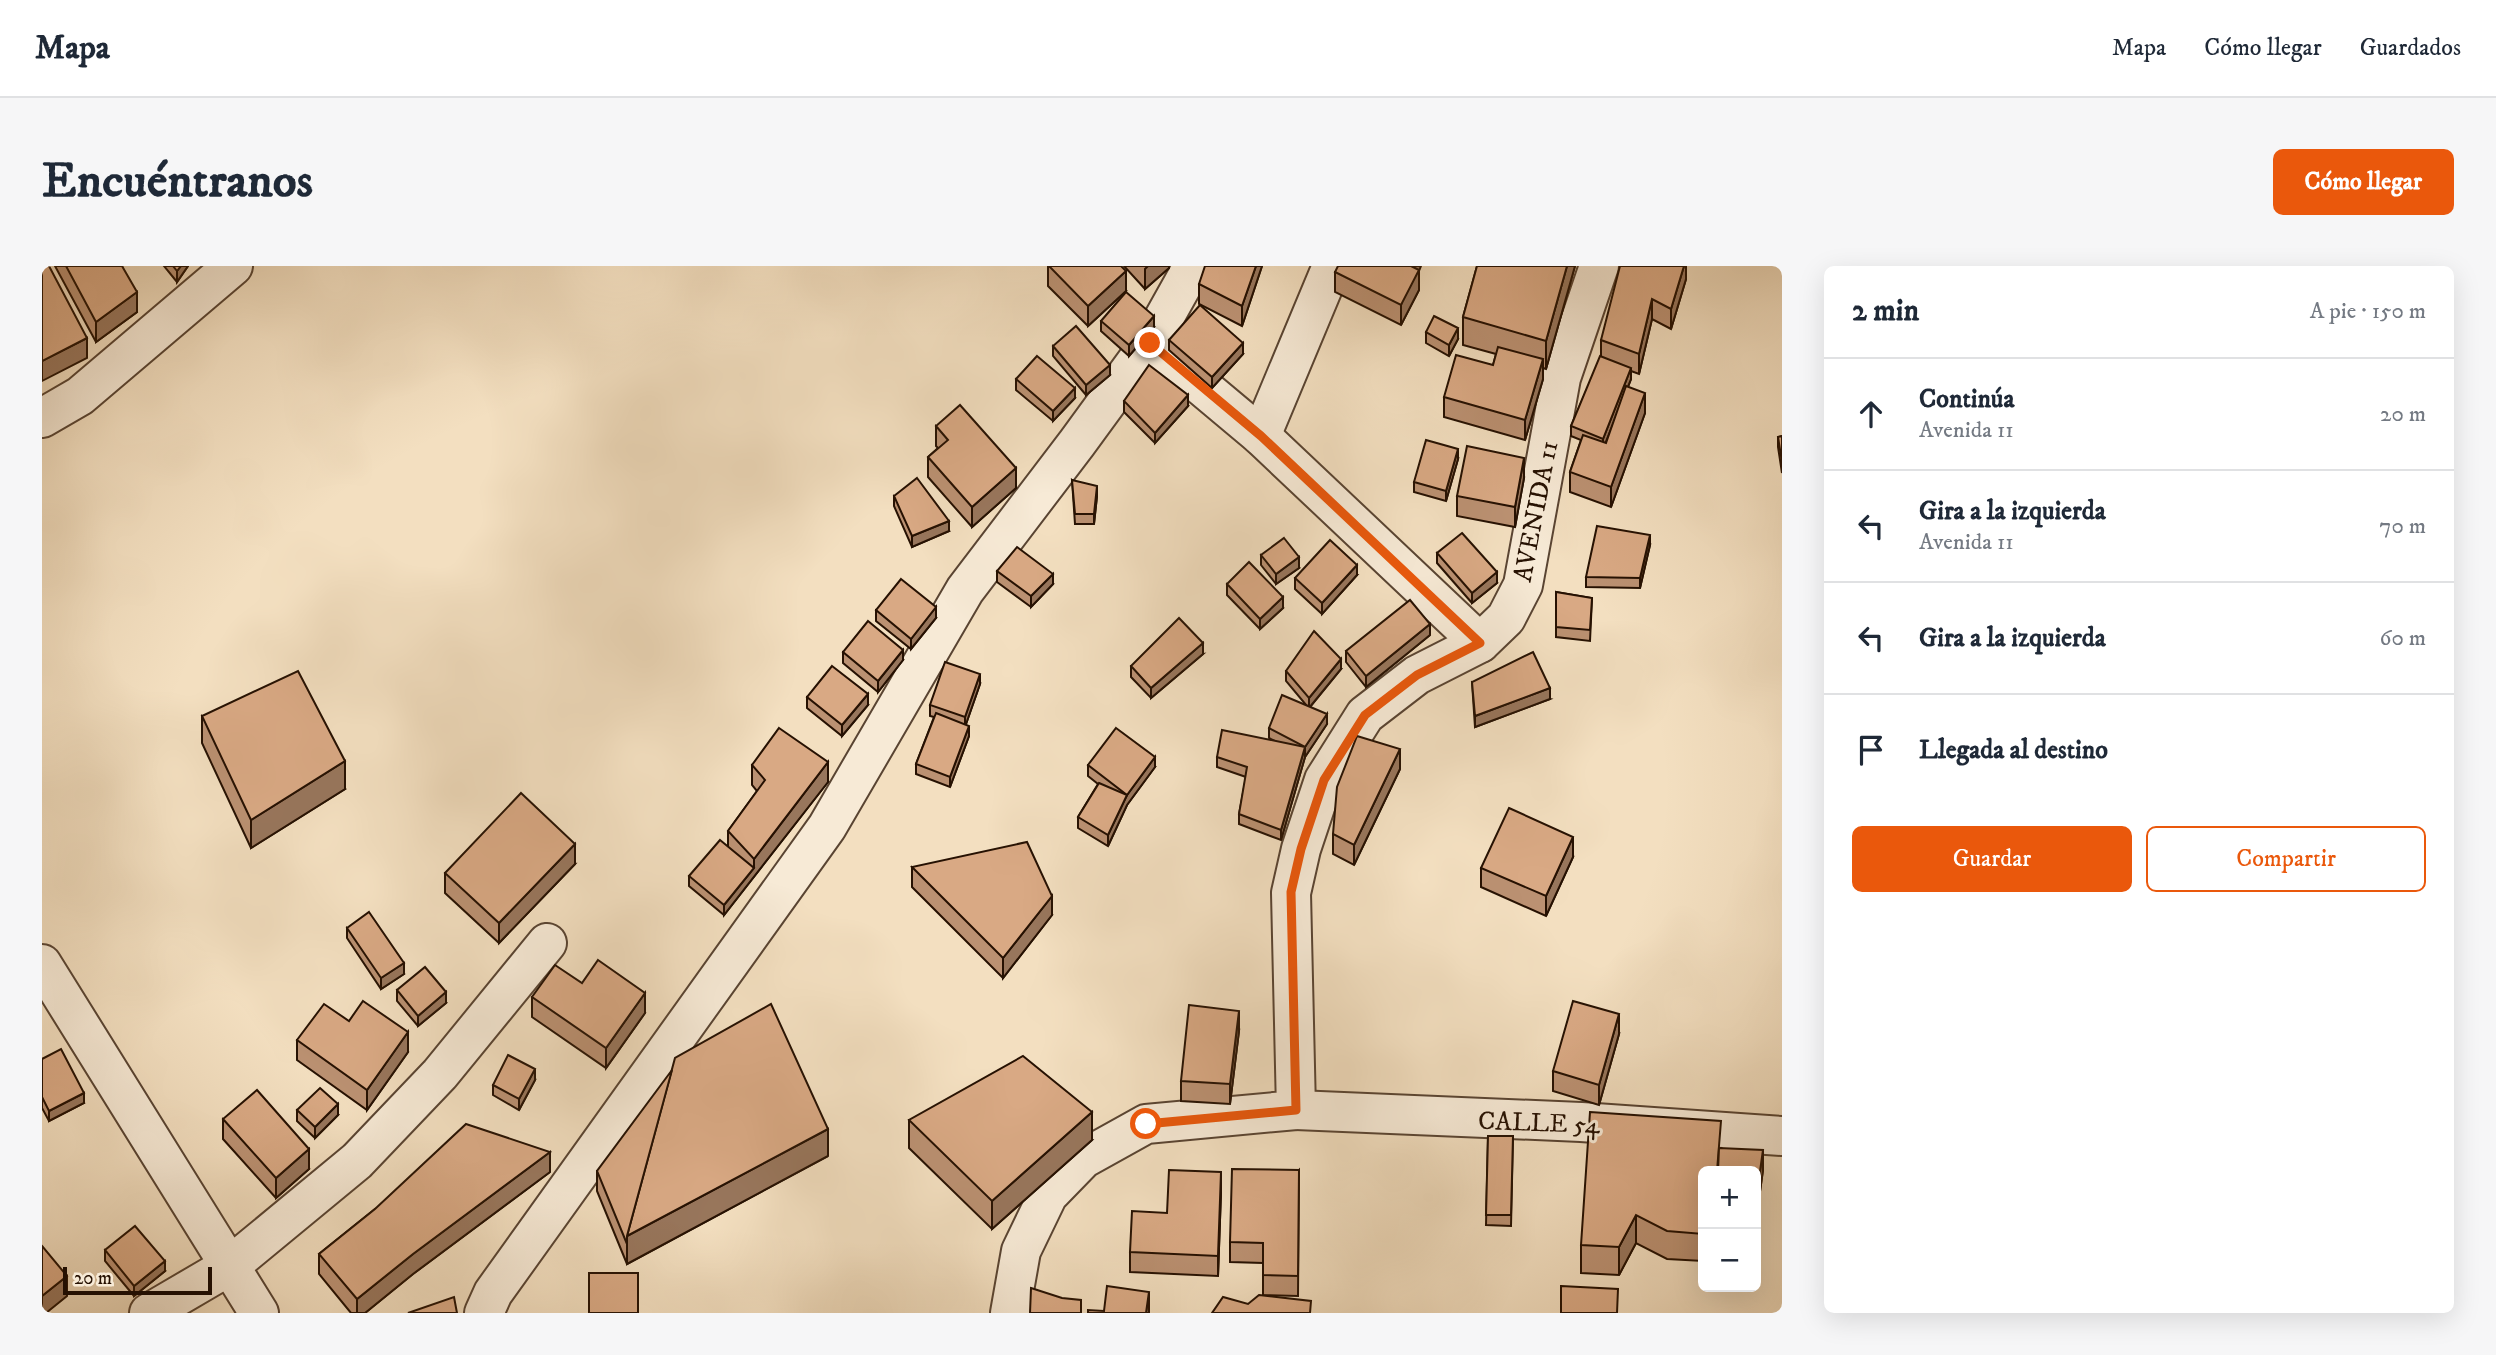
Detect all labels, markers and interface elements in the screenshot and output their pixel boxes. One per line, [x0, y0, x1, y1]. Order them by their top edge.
text: Mapa [35, 28, 110, 69]
text: Mapa [2112, 33, 2166, 63]
text: Cómo llegar [2204, 33, 2322, 63]
text: Guardados [2360, 33, 2461, 63]
button: Cómo llegar [2273, 149, 2454, 215]
text: Encuéntranos [42, 151, 313, 213]
text: 2 min [1852, 293, 1919, 330]
text: A pie · 150 m [2310, 297, 2426, 326]
route end [1134, 327, 1165, 358]
text: Continúa [1919, 383, 2014, 416]
icon: ahead [1852, 395, 1890, 433]
text: 20 m [2380, 400, 2426, 429]
text: Avenida 11 [1919, 416, 2014, 445]
street label: AVENIDA 11 [1507, 438, 1566, 585]
text: Gira a la izquierda [1919, 495, 2106, 528]
icon: left [1852, 507, 1890, 545]
text: 70 m [2379, 512, 2426, 541]
text: Avenida 11 [1919, 528, 2014, 557]
icon: left [1852, 619, 1890, 657]
text: Gira a la izquierda [1919, 622, 2106, 655]
text: 60 m [2379, 624, 2426, 653]
icon: arrive [1852, 731, 1890, 769]
text: Llegada al destino [1919, 734, 2108, 767]
button: Guardar [1852, 826, 2132, 892]
button: Compartir [2146, 826, 2426, 892]
street label: CALLE 54 [1478, 1105, 1601, 1142]
route start [1130, 1108, 1161, 1139]
map controls [1698, 1166, 1761, 1292]
button: + [1698, 1166, 1761, 1229]
button: − [1698, 1229, 1761, 1292]
scale bar [63, 1264, 212, 1296]
text: 20 m [74, 1267, 112, 1290]

